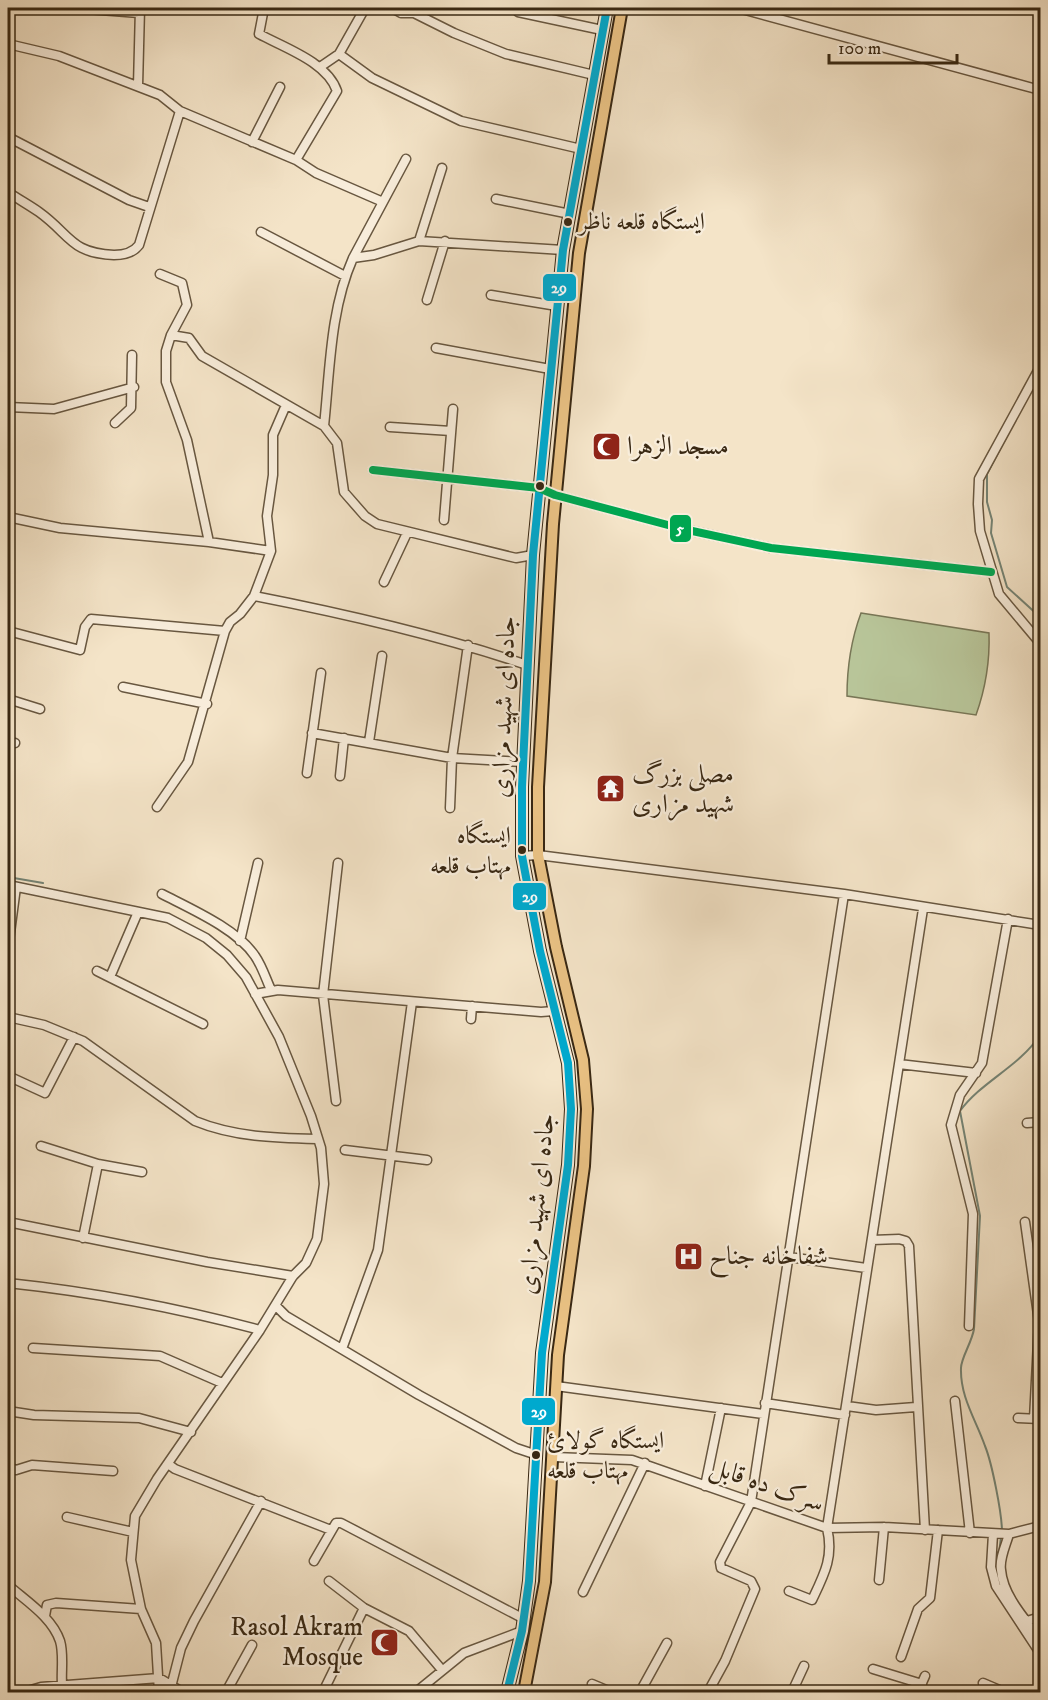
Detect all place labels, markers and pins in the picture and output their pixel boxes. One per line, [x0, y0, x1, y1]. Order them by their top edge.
place label: ایستگاه قلعه ناظر [576, 206, 705, 237]
marker: ایستگاه قلعه ناظر [562, 216, 574, 228]
mosque icon: مسجد الزهرا [590, 430, 622, 462]
place label: مسجد الزهرا [627, 430, 729, 463]
unlabelled marker [534, 480, 546, 492]
place label: مصلی بزرگ شهید مزاری [632, 758, 734, 821]
temple icon: مصلی بزرگ شهید مزاری [595, 773, 627, 805]
place label: ایستگاه مهتاب قلعه [430, 820, 511, 881]
marker: ایستگاه مهتاب قلعه [516, 844, 528, 856]
hospital icon: شفاخانه جناح [672, 1240, 704, 1272]
place label: شفاخانه جناح [709, 1240, 828, 1279]
place label: ایستگاه گولائ مهتاب قلعه [547, 1425, 664, 1486]
marker: ایستگاه گولائ مهتاب قلعه [530, 1449, 542, 1461]
place label: Rasol Akram Mosque [230, 1611, 363, 1674]
mosque icon: Rasol Akram Mosque [368, 1626, 400, 1658]

